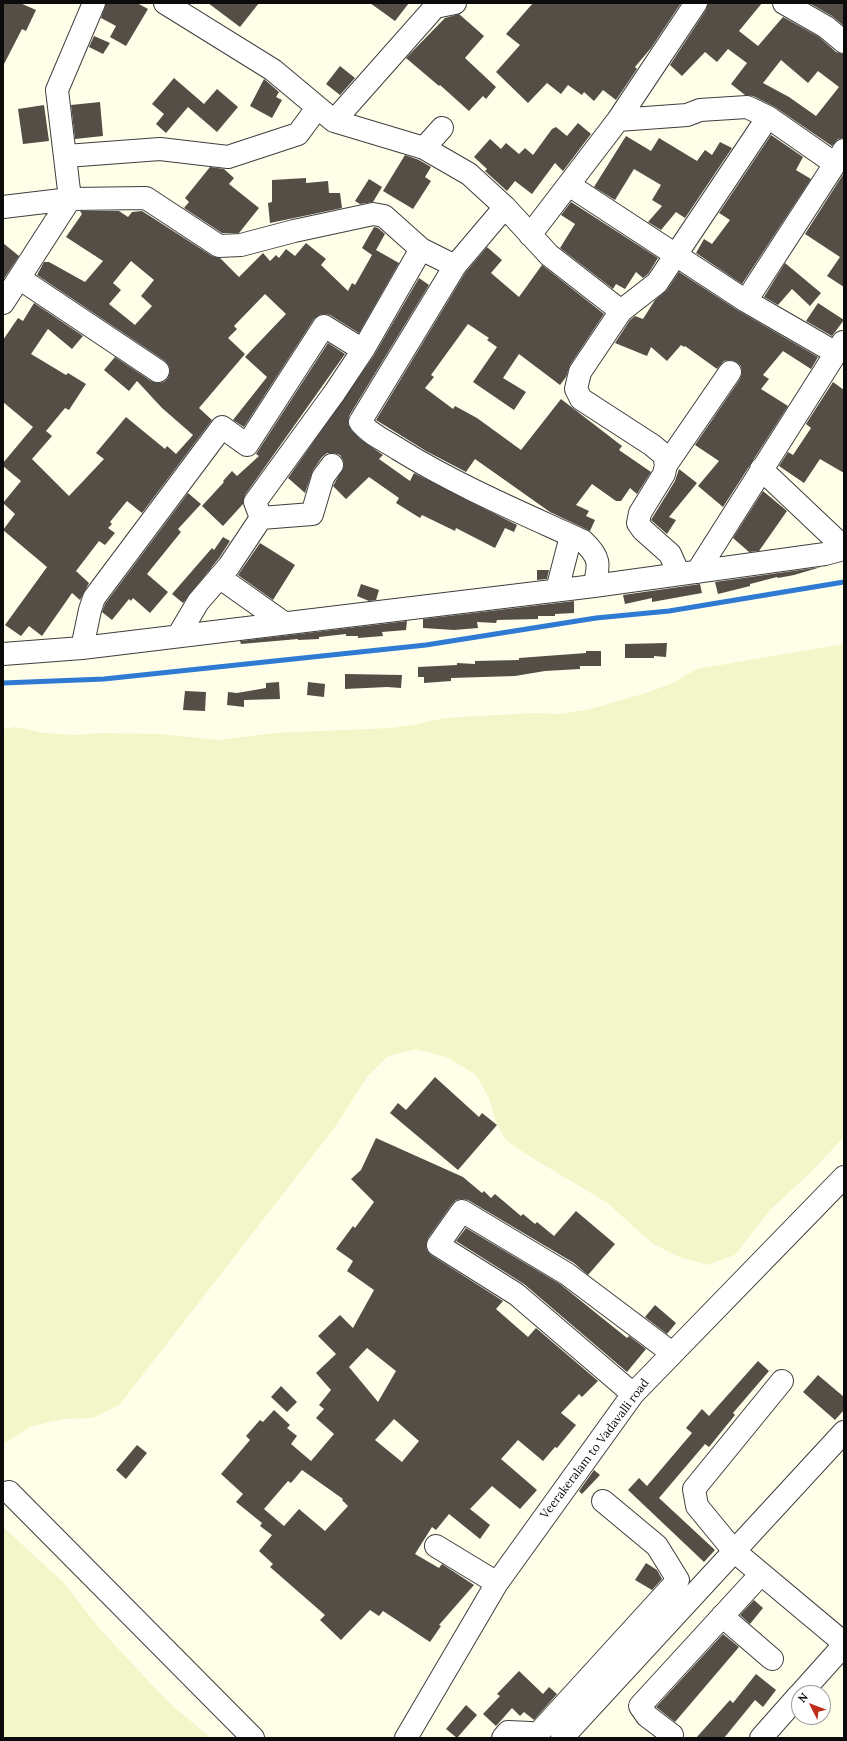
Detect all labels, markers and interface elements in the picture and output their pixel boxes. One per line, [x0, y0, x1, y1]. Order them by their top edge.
street label: Veerakeralam to Vadavalli road [538, 1376, 652, 1522]
north arrow [791, 1685, 831, 1725]
text: N [795, 1690, 811, 1705]

